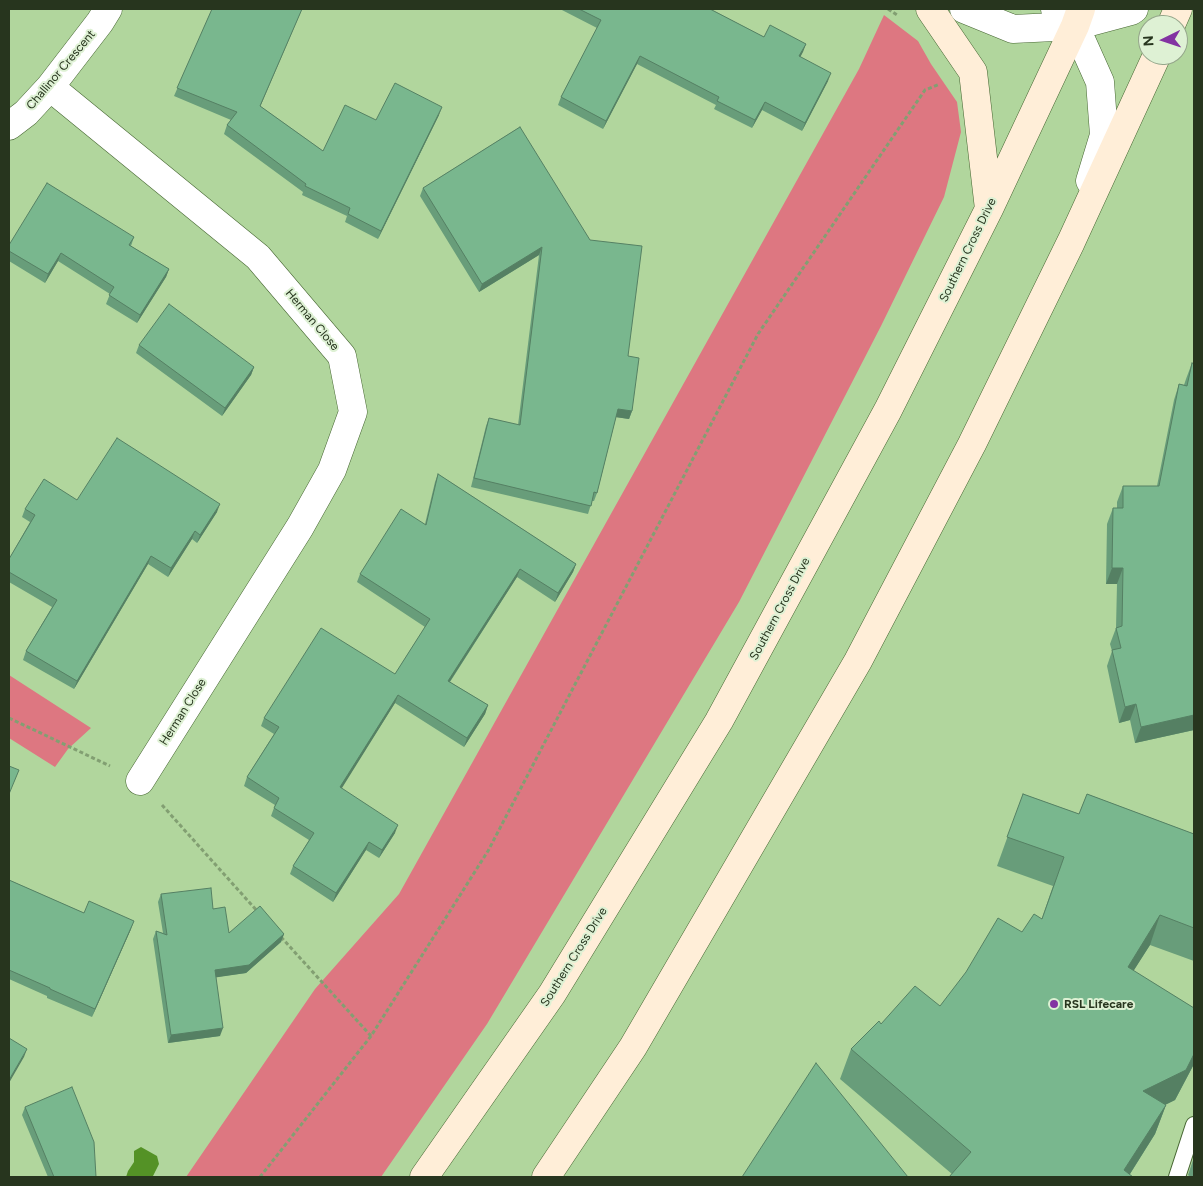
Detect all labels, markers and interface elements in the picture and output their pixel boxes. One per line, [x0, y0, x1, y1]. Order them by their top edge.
north arrow [1138, 15, 1188, 65]
street label: Challinor Crescent [24, 27, 98, 113]
text: N [1140, 35, 1157, 47]
street label: Southern Cross Drive [937, 196, 999, 304]
street label: Herman Close [282, 286, 342, 354]
street label: Southern Cross Drive [747, 555, 813, 663]
street label: Herman Close [157, 676, 209, 748]
street label: Southern Cross Drive [538, 905, 610, 1009]
place label: RSL Lifecare [1064, 997, 1133, 1011]
marker: RSL Lifecare [1048, 998, 1060, 1010]

